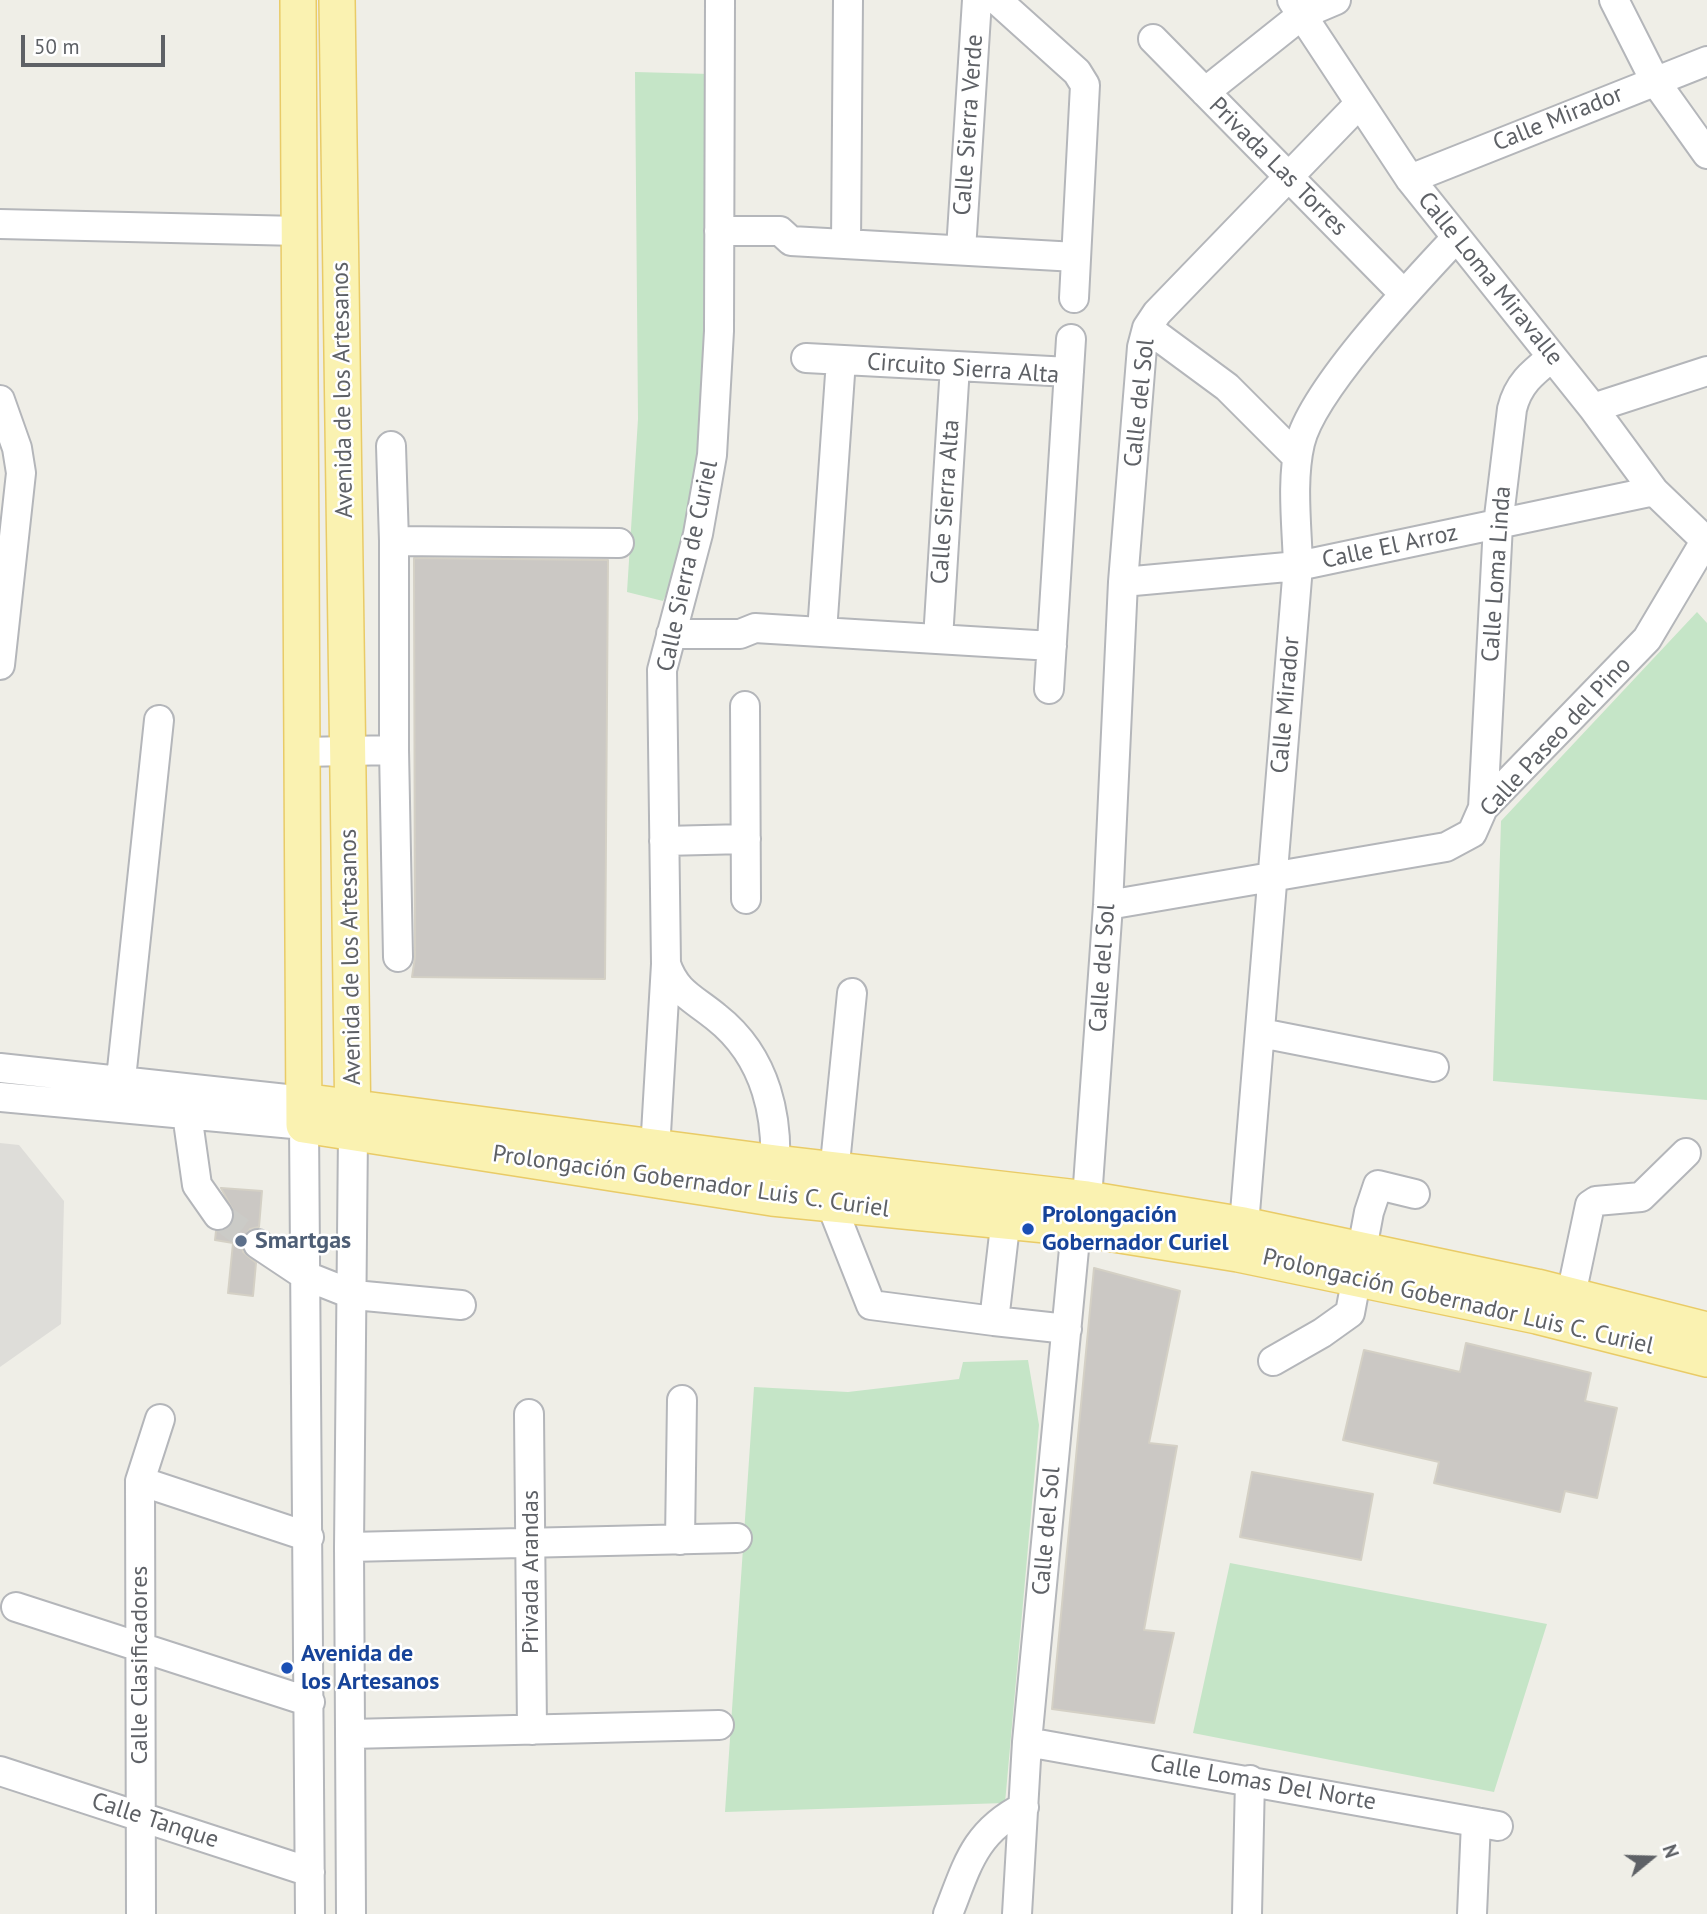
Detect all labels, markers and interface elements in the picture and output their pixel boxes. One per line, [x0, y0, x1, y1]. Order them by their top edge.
scale bar [24, 21, 168, 65]
text: 50 m [34, 33, 80, 60]
street label: Calle Sierra Verde [948, 33, 990, 217]
street label: Calle Mirador [1489, 80, 1627, 158]
street label: Privada Las Torres [1203, 92, 1353, 242]
street label: Calle Loma Miravalle [1411, 187, 1569, 371]
street label: Avenida de los Artesanos [326, 262, 360, 518]
street label: Calle del Sol [1119, 337, 1161, 469]
street label: Circuito Sierra Alta [866, 348, 1060, 390]
street label: Calle Sierra Alta [926, 419, 966, 585]
street label: Calle Sierra de Curiel [652, 458, 724, 674]
street label: Calle Loma Linda [1476, 485, 1518, 663]
street label: Calle El Arroz [1320, 519, 1460, 575]
street label: Calle Mirador [1266, 635, 1306, 775]
street label: Calle Paseo del Pino [1475, 651, 1637, 823]
street label: Avenida de los Artesanos [334, 829, 368, 1085]
street label: Calle del Sol [1084, 903, 1122, 1033]
street label: Prolongación Gobernador Luis C. Curiel [491, 1140, 891, 1224]
place label: Prolongación Gobernador Curiel [1042, 1201, 1228, 1257]
marker: Prolongación Gobernador Curiel [1020, 1221, 1036, 1237]
place label: Smartgas [255, 1227, 351, 1255]
marker: Smartgas [233, 1233, 249, 1249]
street label: Prolongación Gobernador Luis C. Curiel [1260, 1243, 1656, 1361]
street label: Calle del Sol [1027, 1466, 1067, 1596]
street label: Privada Arandas [517, 1490, 545, 1654]
street label: Calle Clasificadores [126, 1566, 154, 1764]
place label: Avenida de los Artesanos [301, 1640, 439, 1696]
marker: Avenida de los Artesanos [279, 1660, 295, 1676]
street label: Calle Lomas Del Norte [1148, 1749, 1378, 1817]
street label: Calle Tanque [88, 1787, 222, 1855]
north arrow [1616, 1823, 1686, 1893]
text: N [1657, 1841, 1684, 1861]

